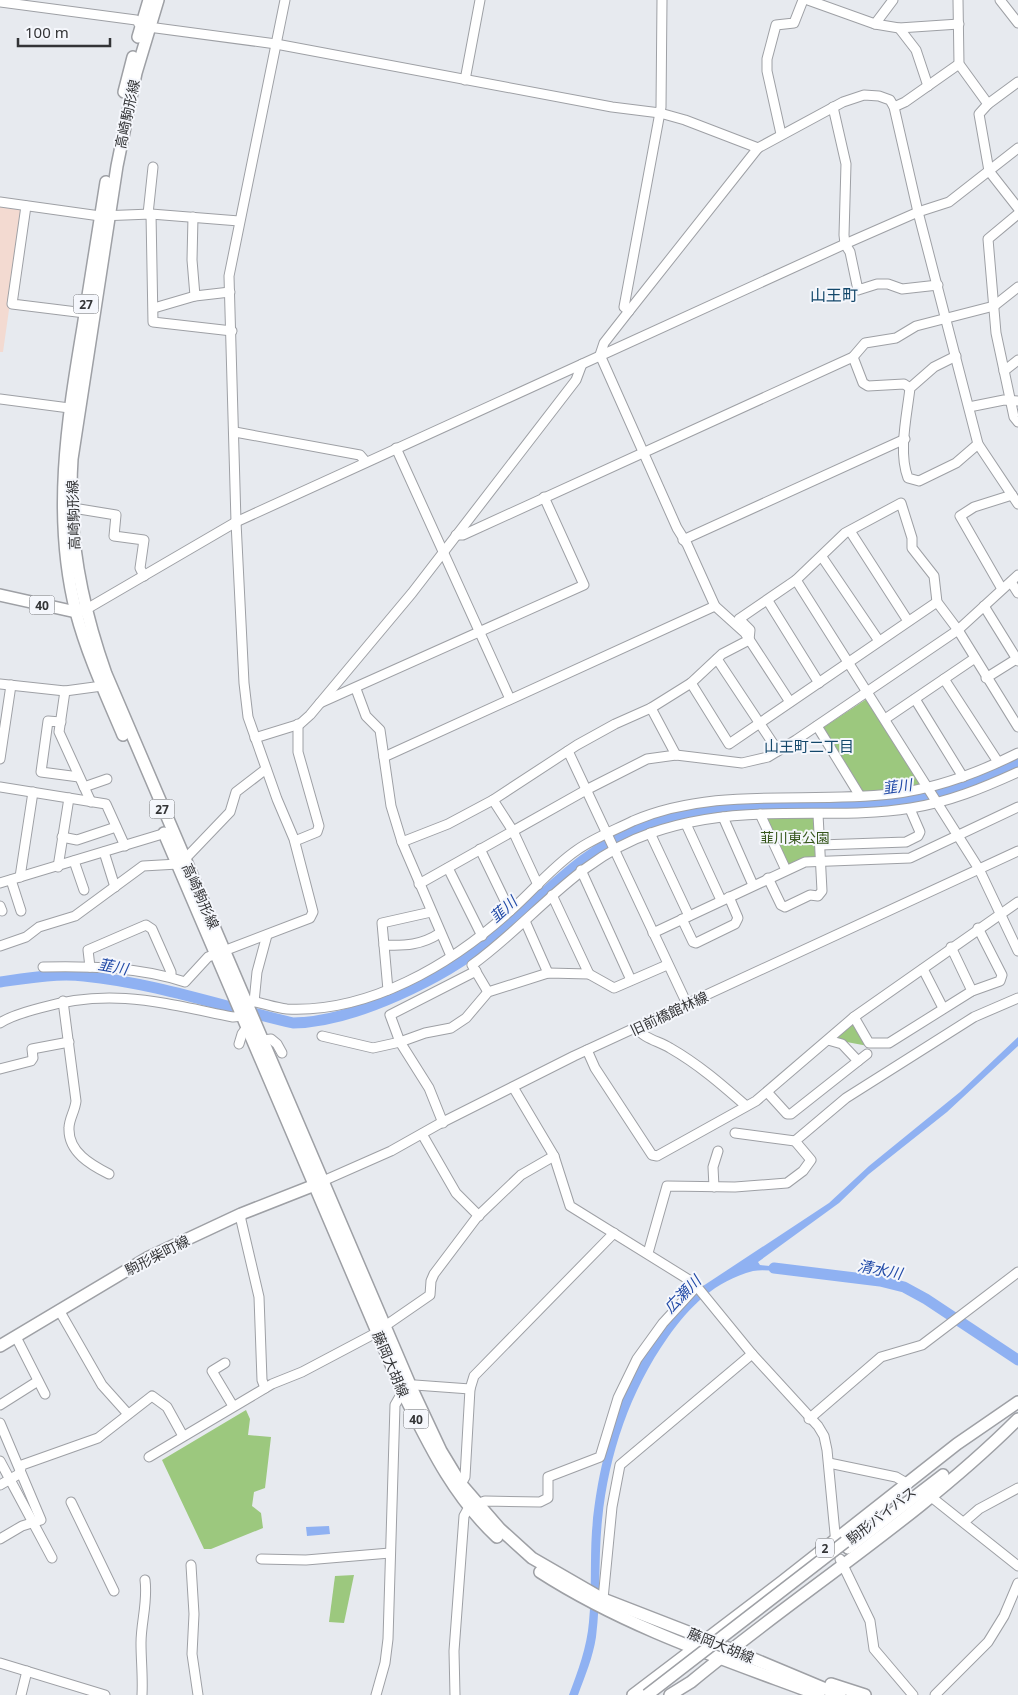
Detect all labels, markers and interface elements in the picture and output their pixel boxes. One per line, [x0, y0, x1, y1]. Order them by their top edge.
scale bar [18, 15, 110, 47]
text: 100 m [25, 22, 69, 42]
street label: 高崎駒形線 [110, 78, 144, 150]
district label: 山王町 [810, 284, 858, 306]
road number: 27 [74, 294, 98, 314]
street label: 高崎駒形線 [62, 480, 84, 550]
road number: 40 [30, 596, 54, 614]
district label: 山王町二丁目 [764, 736, 854, 756]
water label: 韮川 [881, 774, 915, 798]
road number: 27 [150, 800, 174, 819]
park label: 韮川東公園 [760, 828, 830, 847]
street label: 高崎駒形線 [178, 860, 224, 932]
water label: 韮川 [485, 890, 522, 926]
water label: 韮川 [96, 954, 131, 979]
street label: 旧前橋館林線 [627, 987, 711, 1039]
street label: 駒形柴町線 [122, 1231, 192, 1279]
water label: 清水川 [856, 1255, 906, 1283]
water label: 広瀬川 [659, 1269, 706, 1317]
street label: 藤岡大胡線 [369, 1328, 413, 1400]
road number: 40 [404, 1410, 428, 1428]
street label: 駒形バイパス [842, 1482, 920, 1548]
road number: 2 [816, 1539, 834, 1558]
street label: 藤岡大胡線 [685, 1623, 757, 1667]

